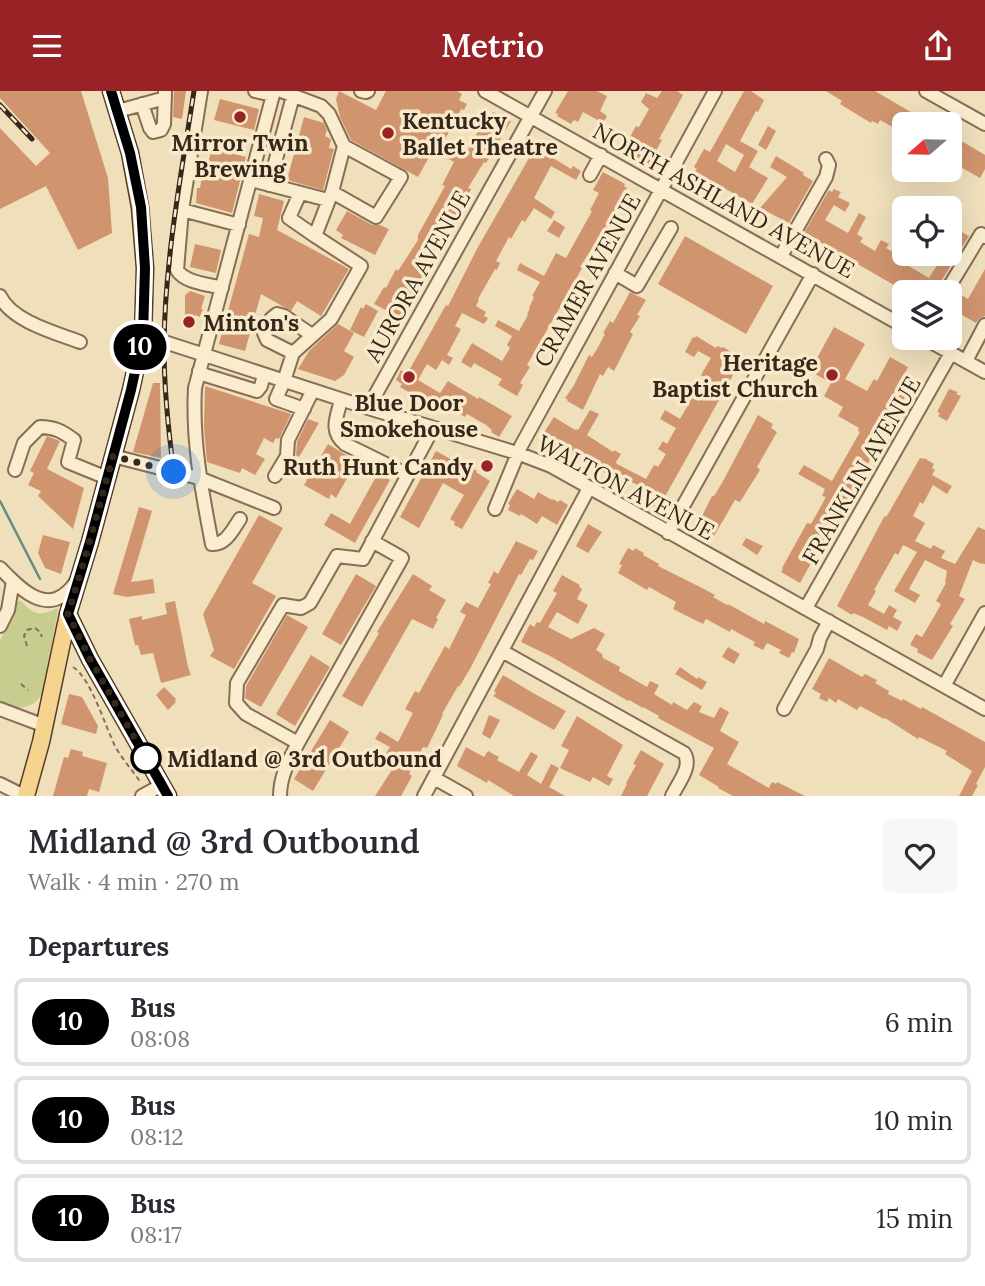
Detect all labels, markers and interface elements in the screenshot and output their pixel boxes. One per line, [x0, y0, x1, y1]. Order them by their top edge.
text: Metrio [441, 25, 544, 66]
icon: menu [28, 27, 66, 65]
icon: share [919, 27, 957, 65]
place label: Kentucky Ballet Theatre [402, 106, 558, 161]
marker: Mirror Twin Brewing [232, 109, 248, 125]
north arrow [892, 112, 962, 182]
map controls [892, 112, 962, 350]
street label: NORTH ASHLAND AVENUE [588, 116, 860, 284]
marker: Kentucky Ballet Theatre [380, 125, 396, 141]
place label: Mirror Twin Brewing [171, 128, 309, 183]
street label: AURORA AVENUE [357, 185, 476, 368]
street label: CRAMER AVENUE [527, 188, 647, 372]
button: locate [892, 196, 962, 266]
button: layers [892, 280, 962, 350]
place label: Minton's [203, 308, 299, 337]
marker: Minton's [181, 314, 197, 330]
line badge: 10 [108, 324, 172, 370]
text: 10 [127, 331, 153, 362]
place label: Heritage Baptist Church [652, 348, 818, 403]
marker: Heritage Baptist Church [824, 367, 840, 383]
marker: Blue Door Smokehouse [401, 369, 417, 385]
street label: FRANKLIN AVENUE [795, 371, 927, 569]
place label: Blue Door Smokehouse [340, 388, 478, 443]
street label: WALTON AVENUE [532, 428, 720, 546]
place label: Ruth Hunt Candy [282, 452, 473, 481]
your location [156, 454, 191, 489]
marker: Ruth Hunt Candy [479, 458, 495, 474]
marker: Midland @ 3rd Outbound [131, 743, 161, 773]
place label: Midland @ 3rd Outbound [167, 744, 442, 773]
button: heart [883, 819, 957, 893]
text: Midland @ 3rd Outbound [28, 820, 420, 862]
text: Walk · 4 min · 270 m [28, 867, 240, 896]
text: Departures [28, 930, 169, 963]
text: Bus [130, 991, 176, 1024]
text: 10 [58, 1006, 83, 1037]
text: 6 min [885, 1006, 953, 1039]
text: 08:08 [130, 1024, 190, 1053]
text: Bus [130, 1089, 176, 1122]
text: 10 [58, 1104, 83, 1135]
text: 10 min [874, 1104, 953, 1137]
text: 08:12 [130, 1122, 184, 1151]
text: Bus [130, 1187, 176, 1220]
text: 10 [58, 1202, 83, 1233]
text: 15 min [876, 1202, 953, 1235]
text: 08:17 [130, 1220, 182, 1249]

